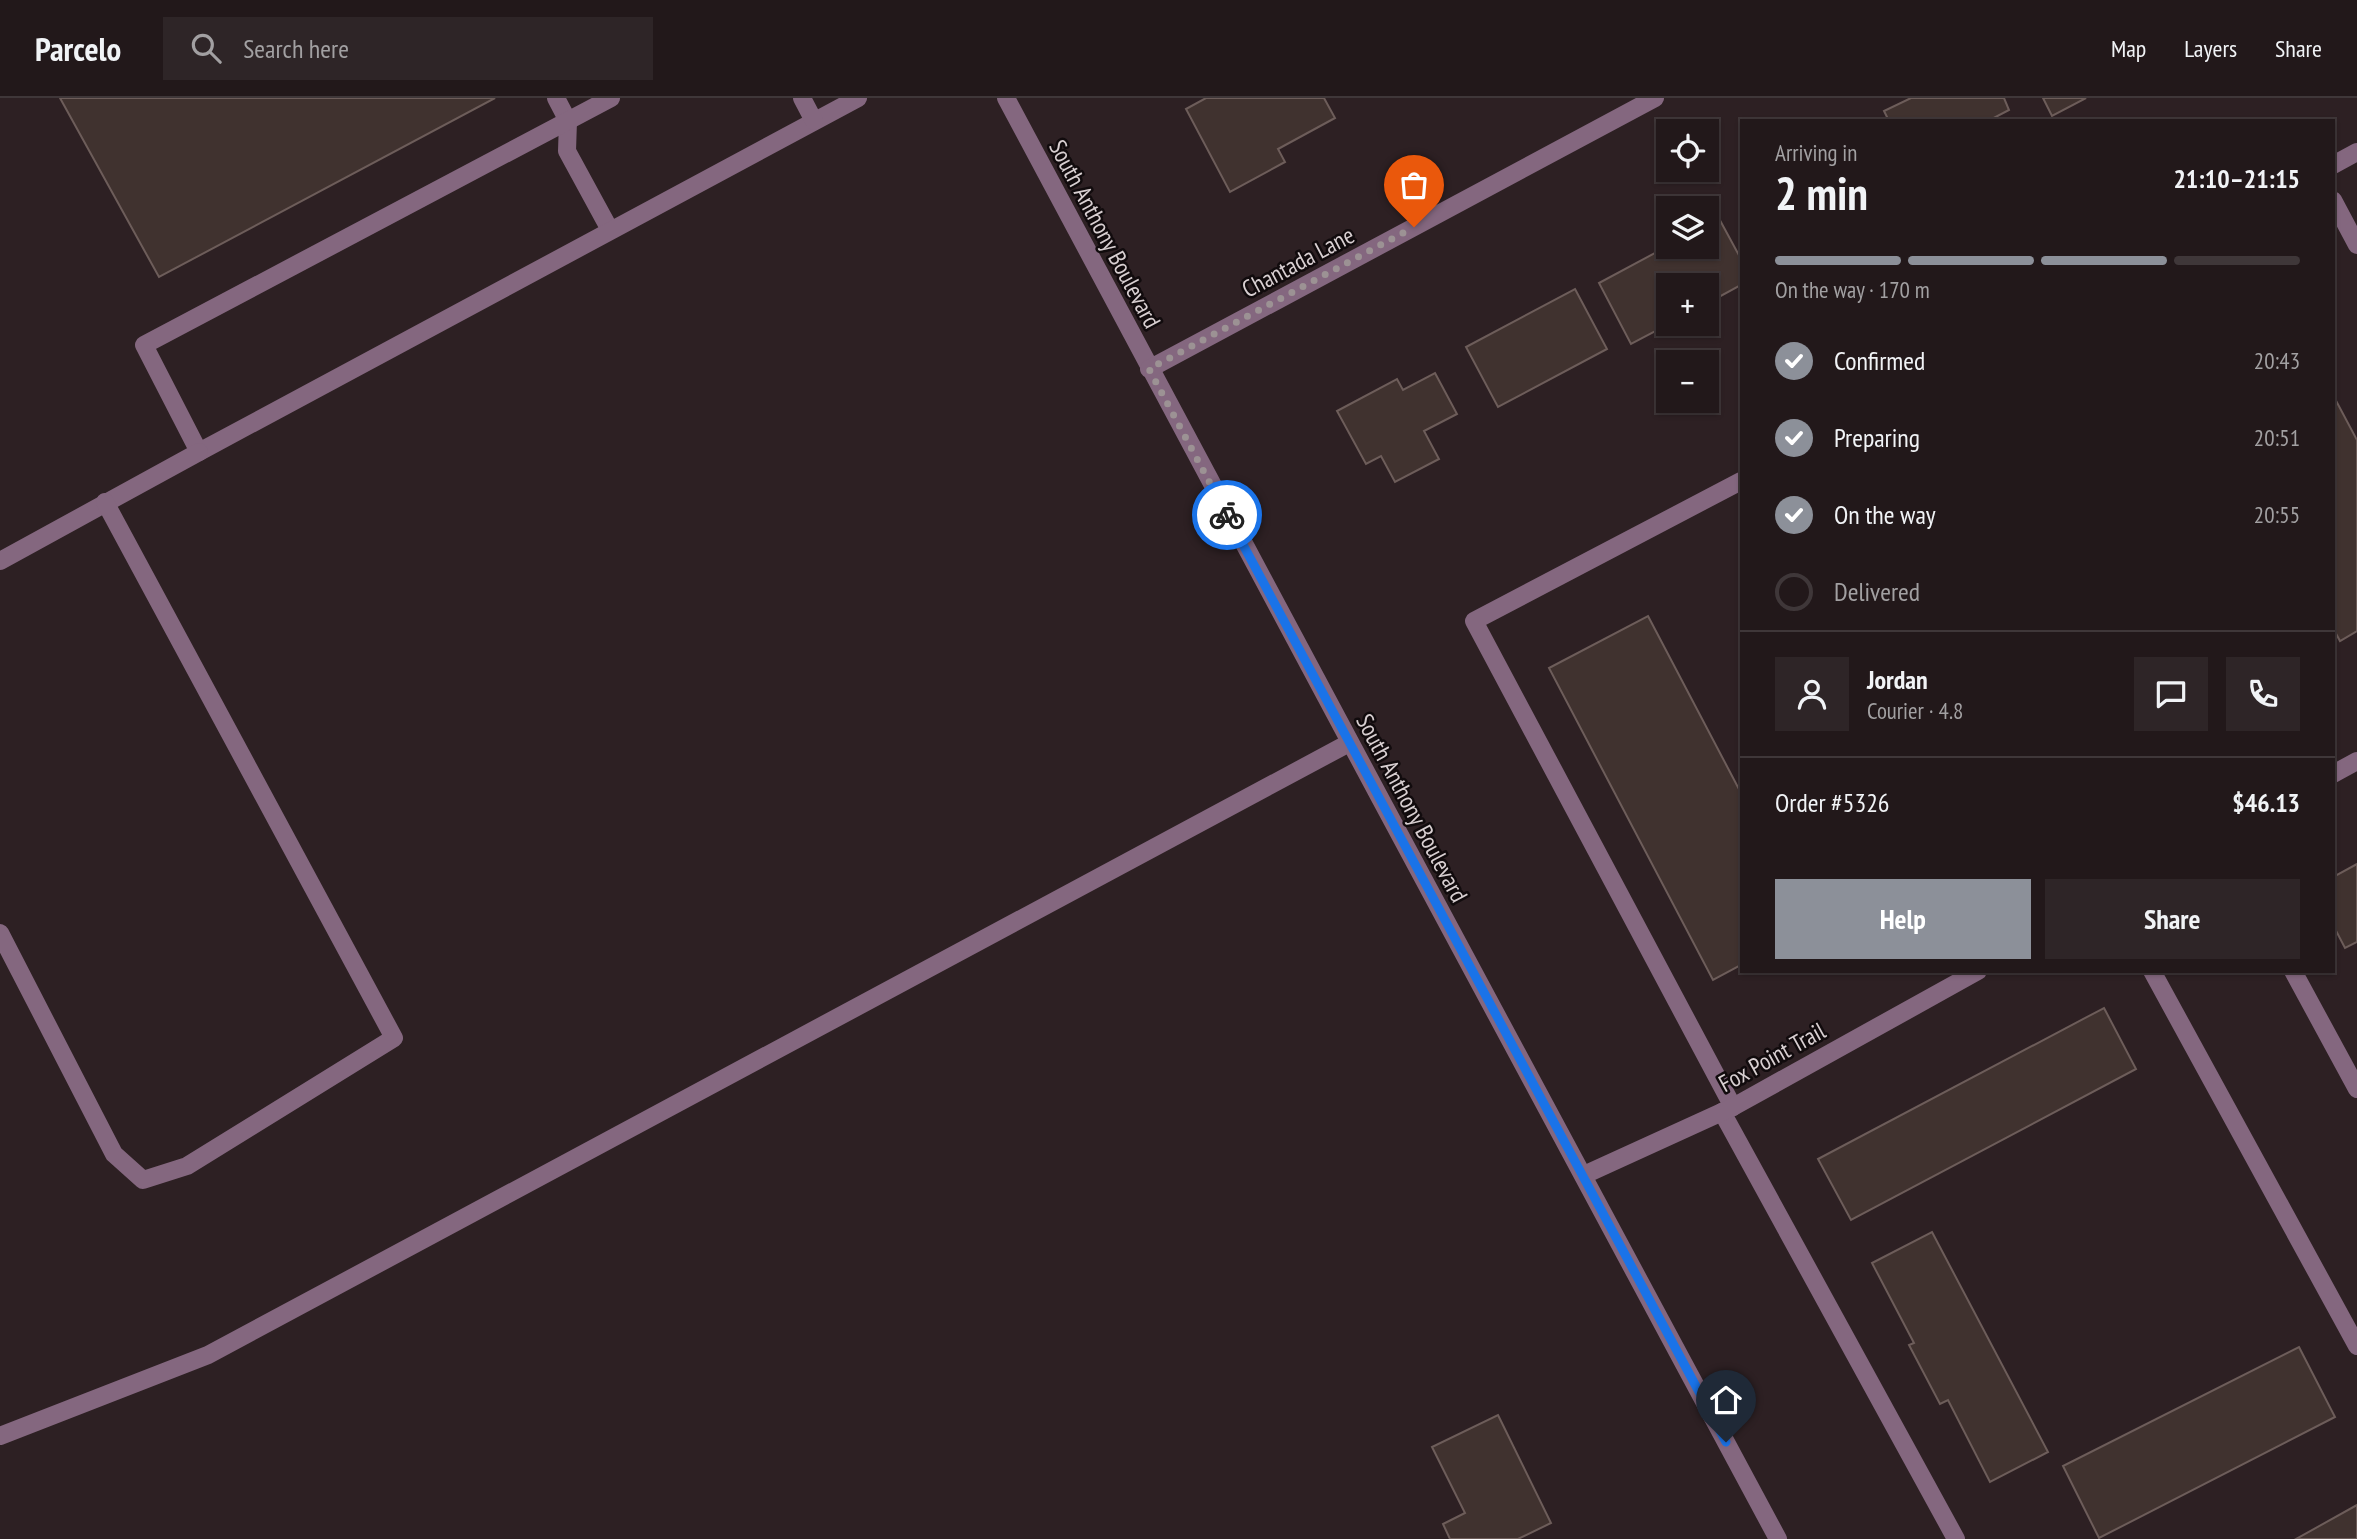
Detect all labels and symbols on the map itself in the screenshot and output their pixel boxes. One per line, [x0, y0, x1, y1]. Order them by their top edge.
street label: South Anthony Boulevard [1042, 134, 1168, 334]
pin [1384, 155, 1444, 227]
street label: Chantada Lane [1237, 220, 1359, 304]
courier [1192, 480, 1262, 550]
street label: South Anthony Boulevard [1349, 708, 1475, 908]
street label: Fox Point Trail [1713, 1015, 1831, 1099]
pin [1696, 1370, 1756, 1442]

